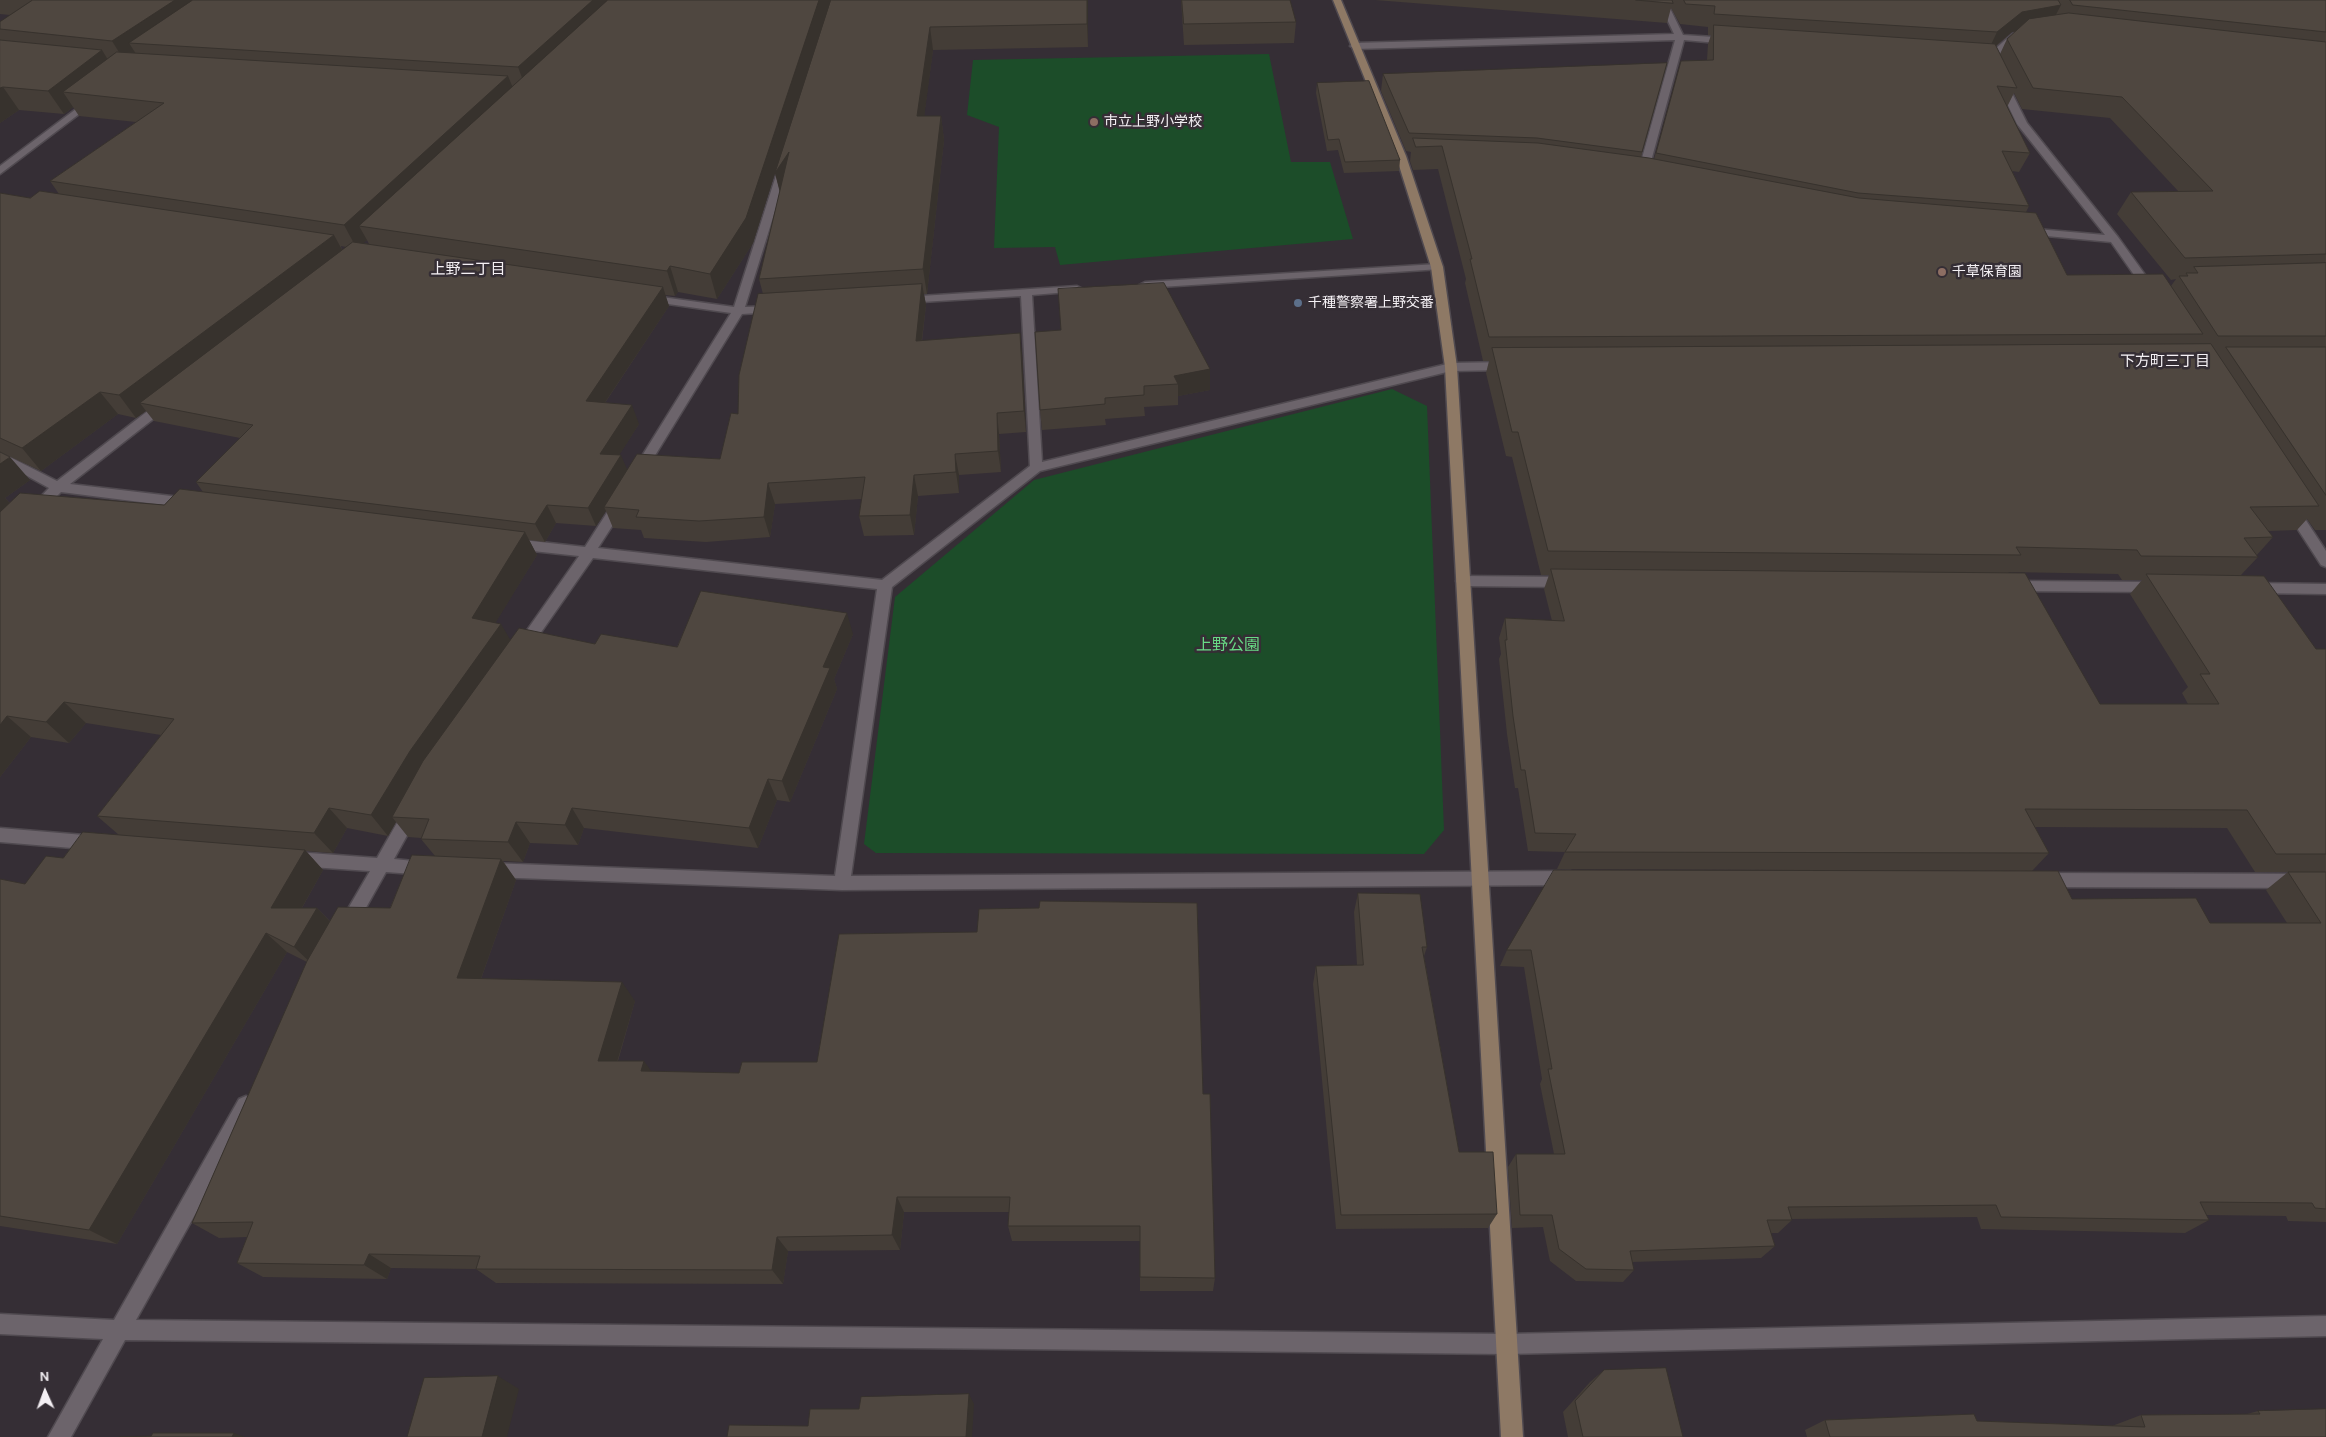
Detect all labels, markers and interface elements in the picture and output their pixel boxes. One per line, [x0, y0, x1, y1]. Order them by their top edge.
place label: 市立上野小学校 [1104, 114, 1202, 130]
marker: 市立上野小学校 [1088, 116, 1100, 128]
district label: 上野二丁目 [431, 261, 505, 279]
place label: 千草保育園 [1952, 264, 2022, 280]
marker: 千草保育園 [1936, 266, 1948, 278]
place label: 千種警察署上野交番 [1308, 295, 1434, 311]
marker: 千種警察署上野交番 [1292, 297, 1304, 309]
district label: 下方町三丁目 [2120, 353, 2210, 371]
park label: 上野公園 [1196, 635, 1260, 655]
north arrow [20, 1367, 70, 1417]
text: N [39, 1368, 50, 1385]

